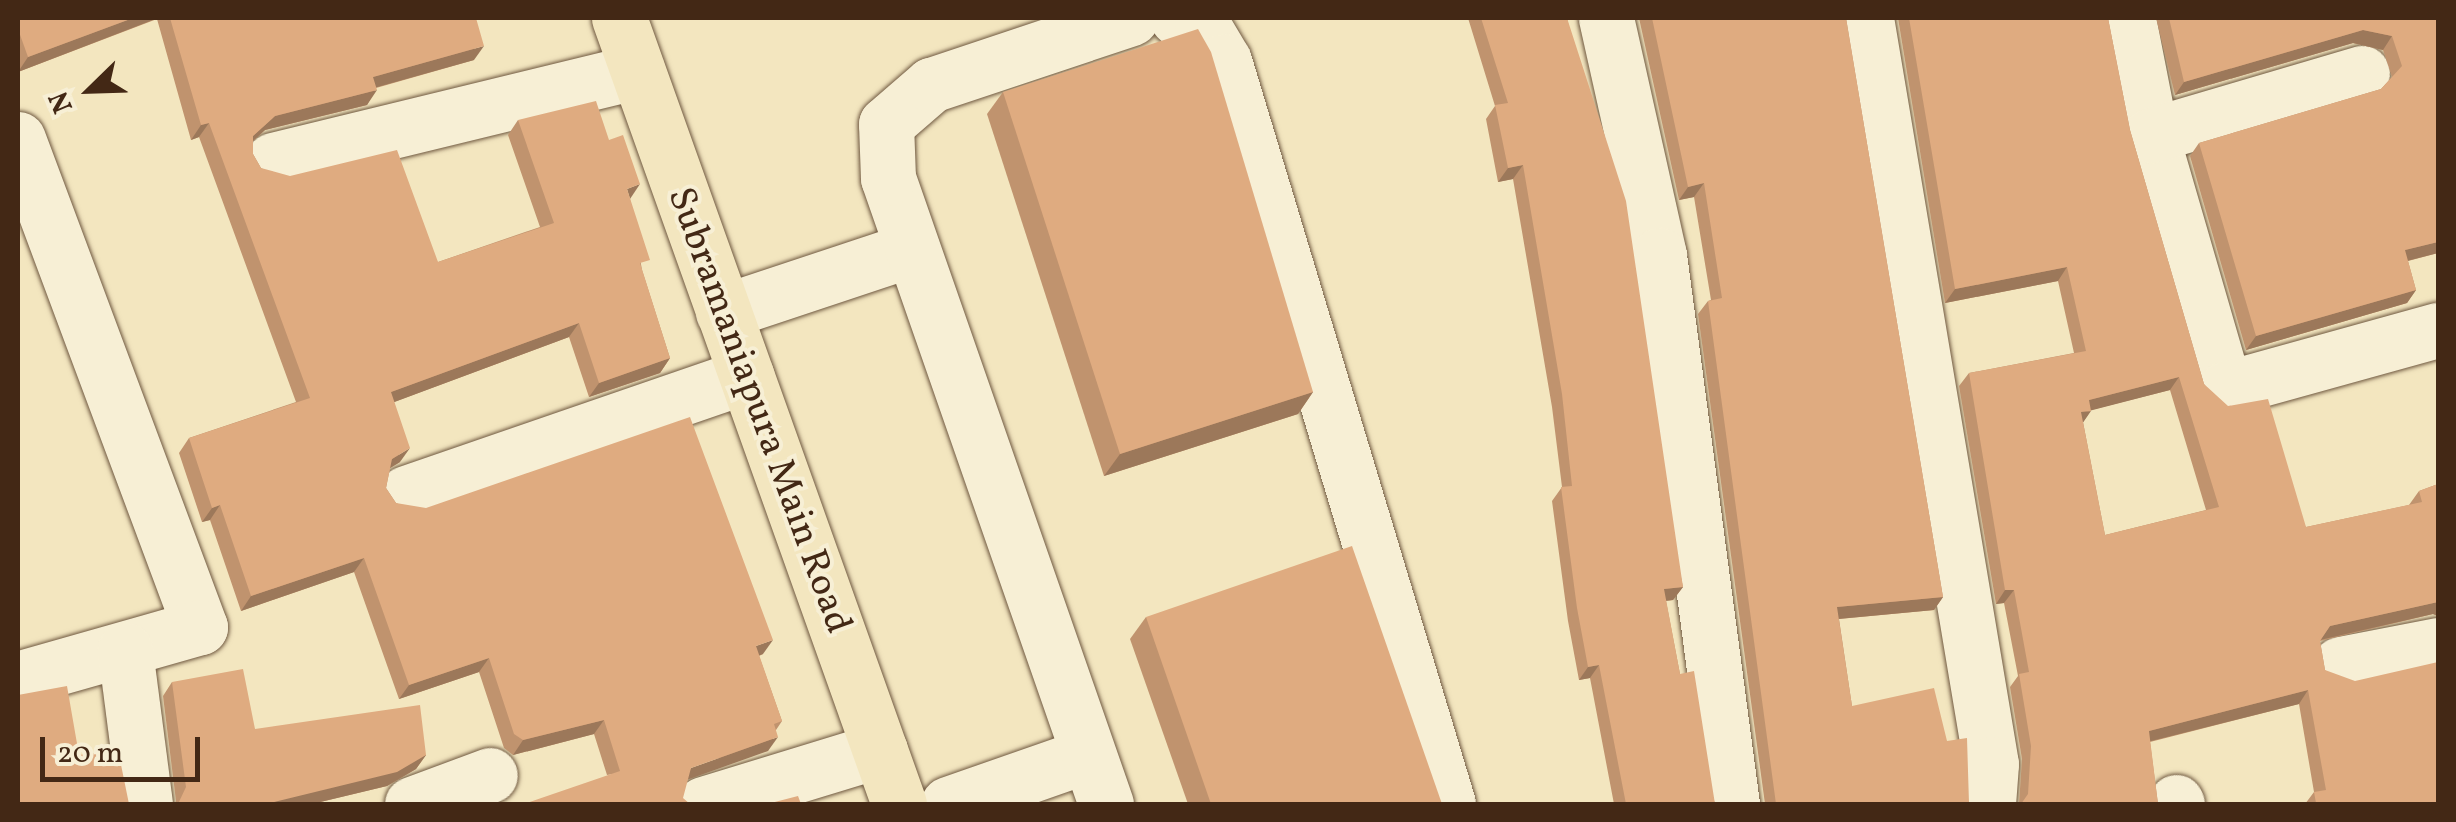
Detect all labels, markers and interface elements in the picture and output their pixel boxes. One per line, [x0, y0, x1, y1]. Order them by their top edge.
north arrow [40, 40, 140, 140]
text: N [40, 85, 84, 119]
street label: Subramaniapura Main Road [656, 182, 860, 640]
scale bar [45, 717, 205, 779]
text: 20 m [57, 733, 123, 775]

